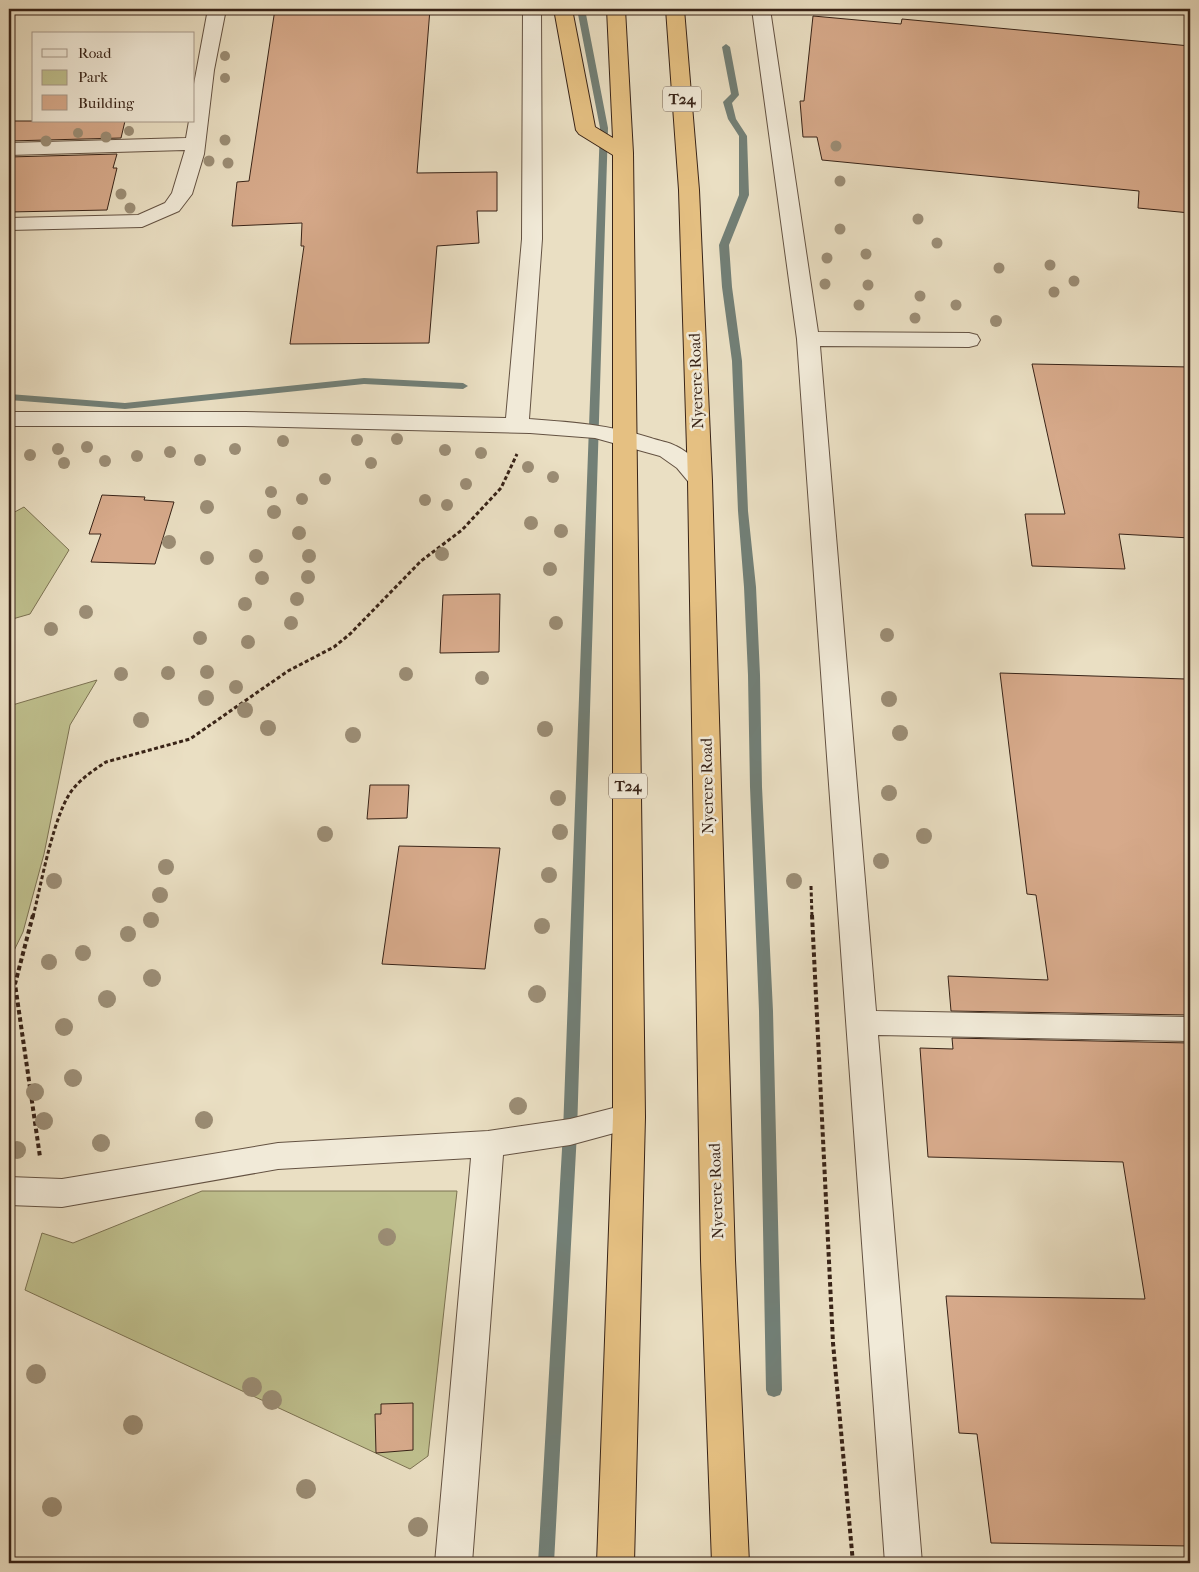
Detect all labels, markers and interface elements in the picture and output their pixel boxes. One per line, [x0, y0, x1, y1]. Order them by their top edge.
legend [32, 32, 195, 122]
text: Road [78, 44, 112, 62]
text: Park [78, 68, 108, 86]
road number: T24 [663, 86, 701, 112]
text: Building [78, 94, 135, 112]
street label: Nyerere Road [685, 332, 707, 429]
street label: Nyerere Road [697, 737, 717, 834]
road number: T24 [609, 774, 647, 798]
street label: Nyerere Road [705, 1142, 727, 1239]

